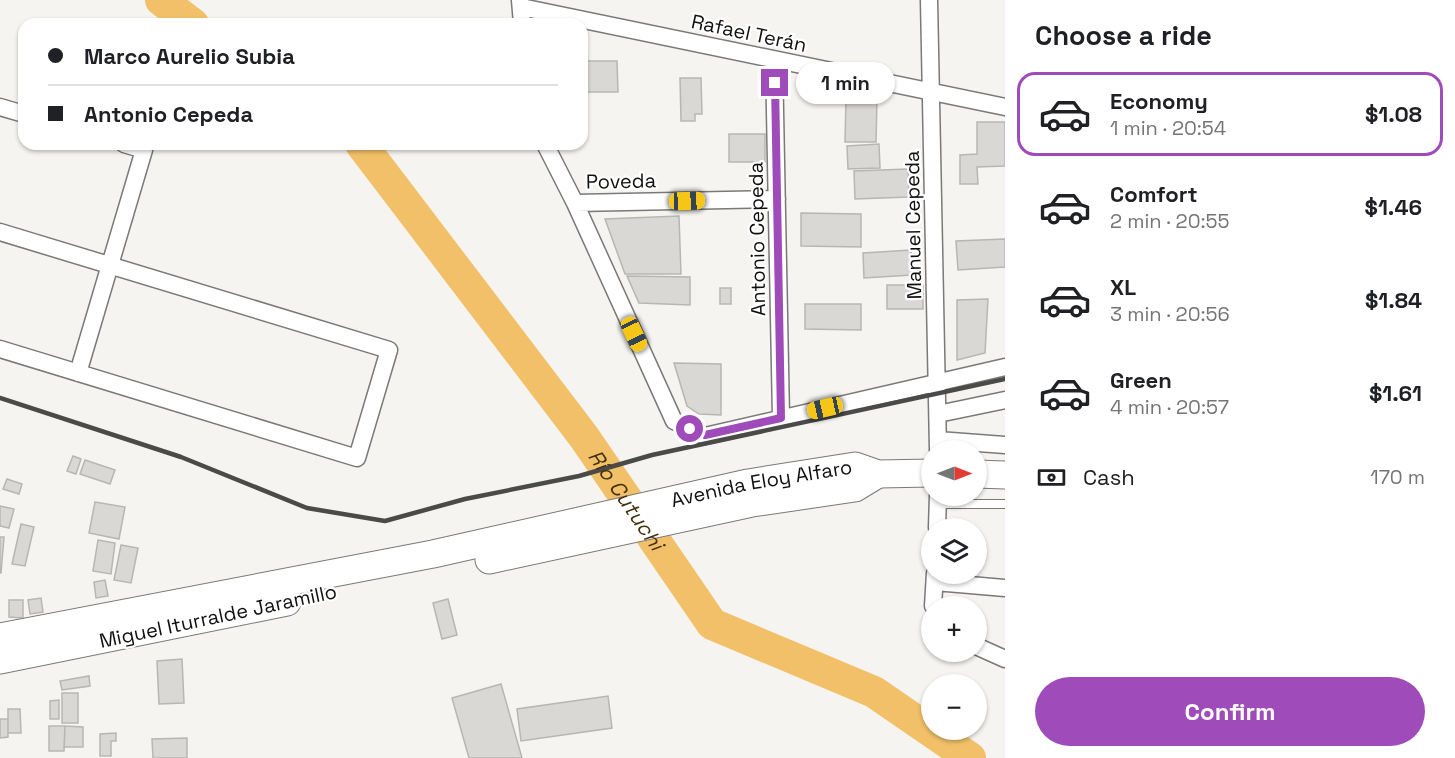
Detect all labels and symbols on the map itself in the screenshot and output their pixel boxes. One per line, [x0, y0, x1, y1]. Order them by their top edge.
street label: Rafael Terán [689, 8, 809, 58]
callout: 1 min [796, 62, 895, 104]
route end [761, 69, 788, 96]
street label: Manuel Cepeda [899, 150, 927, 300]
street label: Antonio Cepeda [743, 162, 771, 316]
street label: Poveda [586, 167, 656, 195]
car [669, 191, 705, 211]
car [618, 314, 650, 354]
car [805, 395, 845, 421]
route start [676, 415, 703, 442]
north arrow [921, 440, 987, 506]
water label: Río Cutuchi [583, 444, 672, 557]
street label: Avenida Eloy Alfaro [668, 454, 854, 513]
street label: Miguel Iturralde Jaramillo [97, 578, 339, 654]

